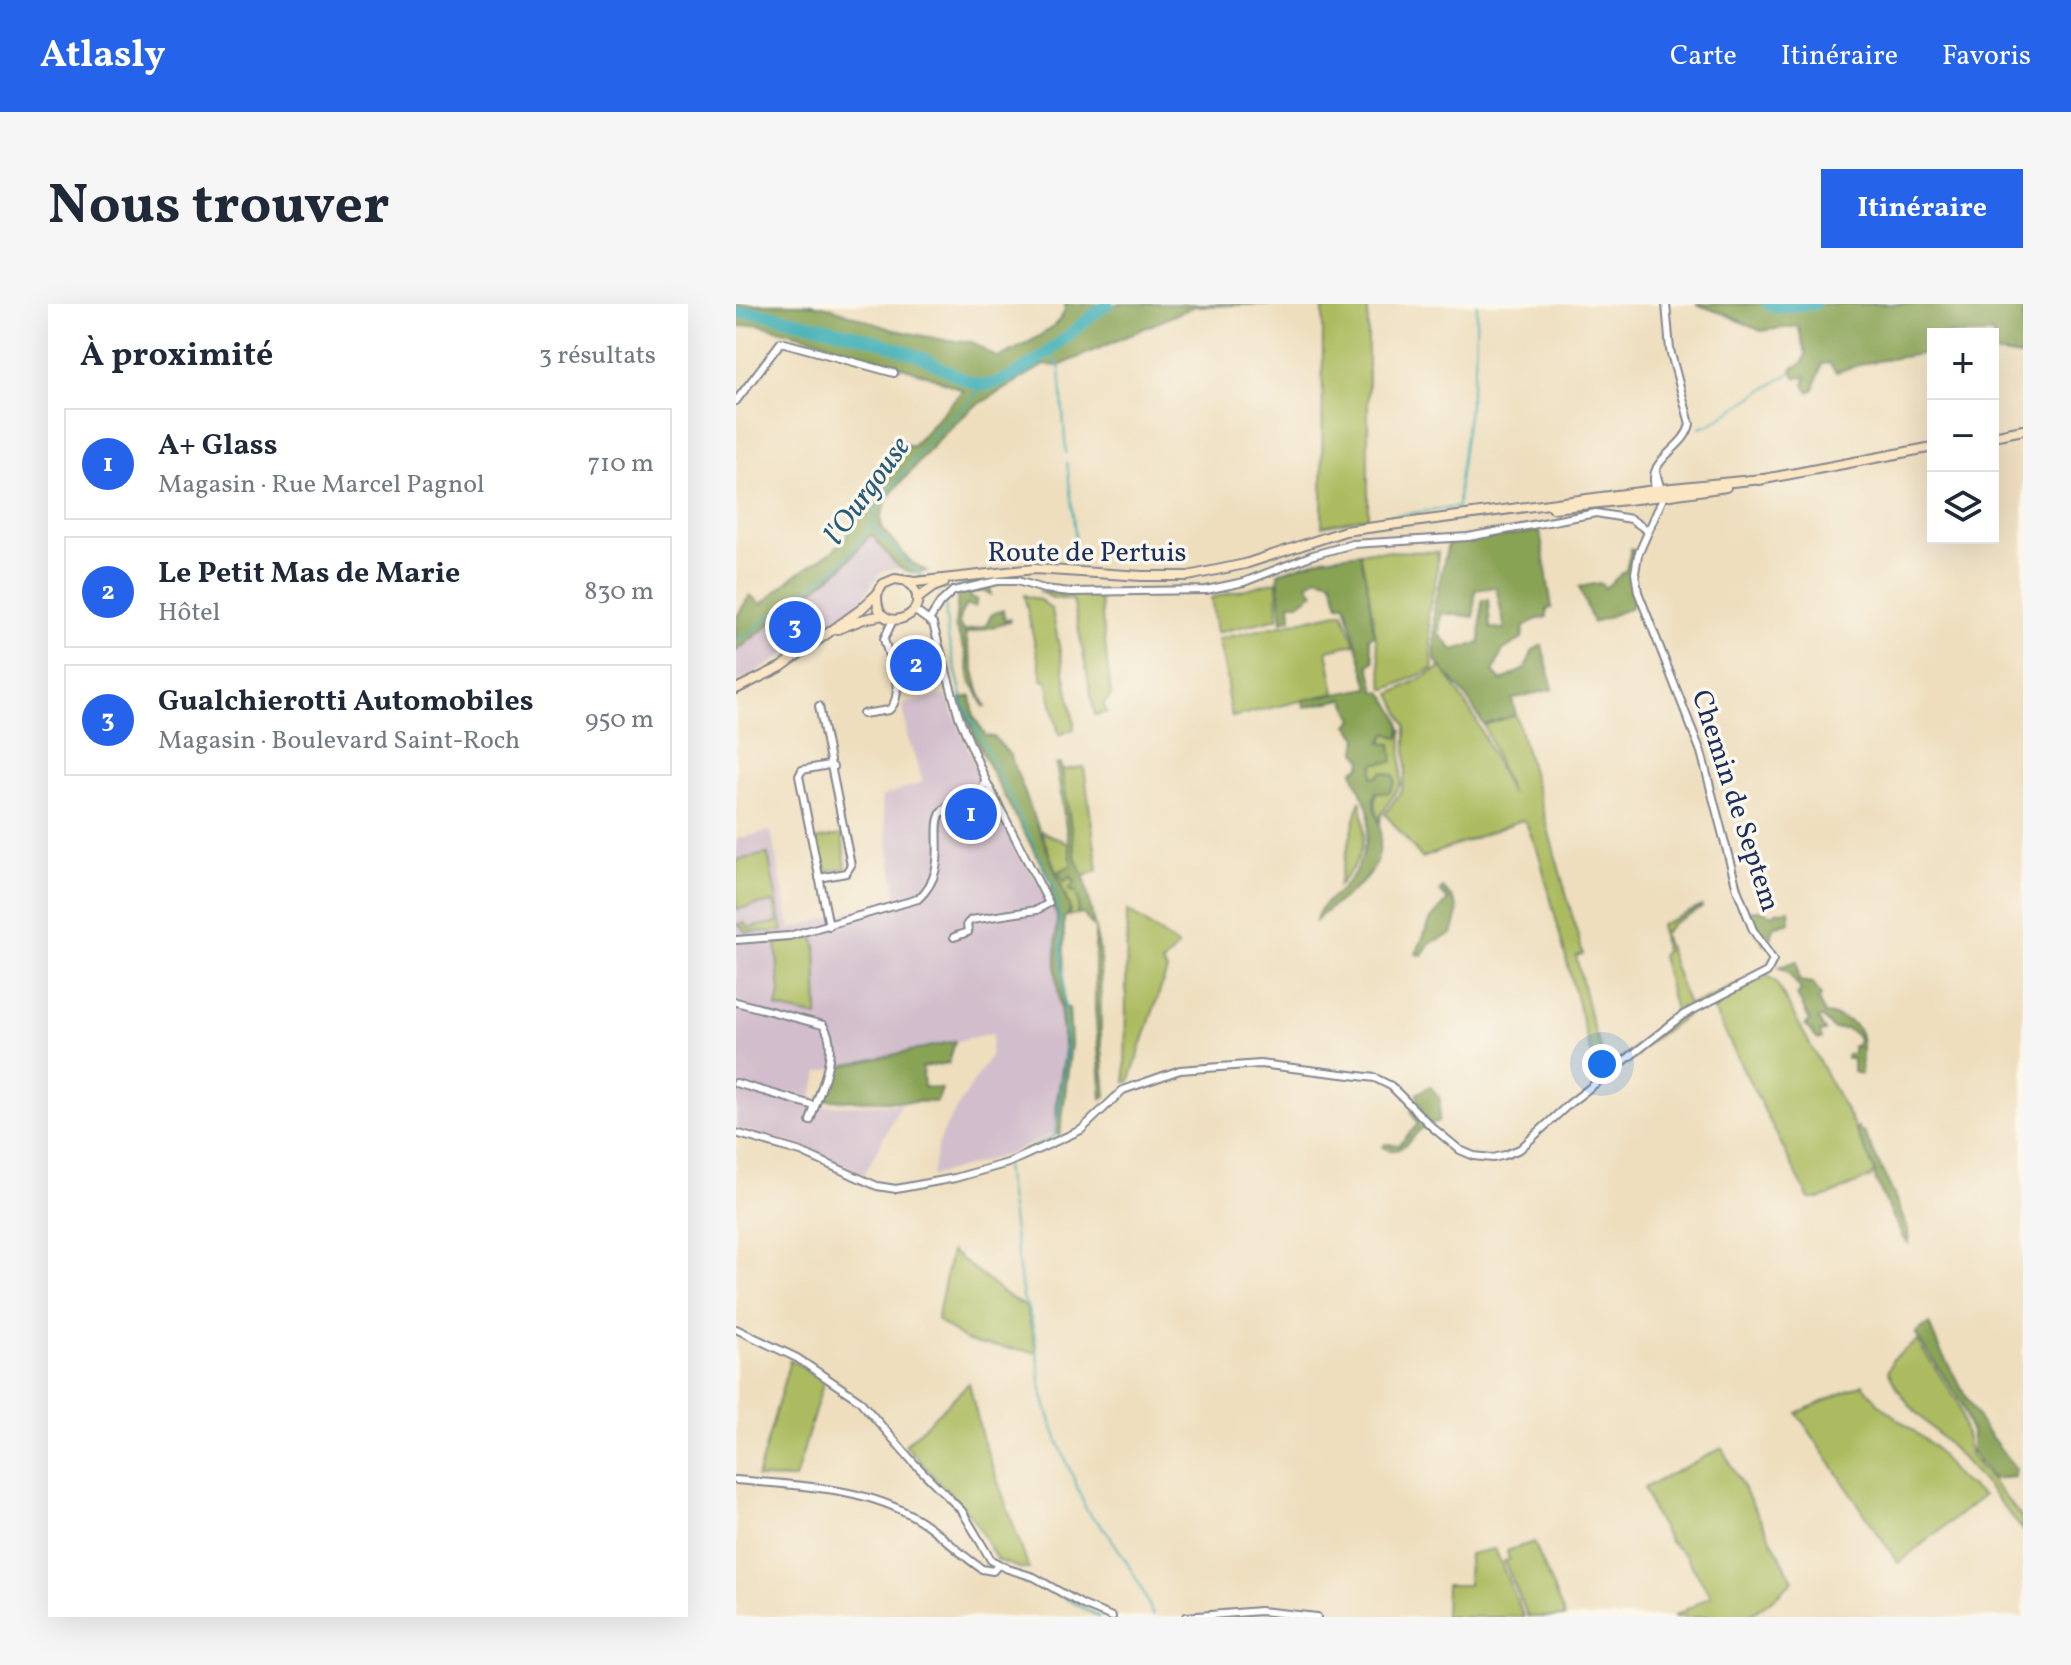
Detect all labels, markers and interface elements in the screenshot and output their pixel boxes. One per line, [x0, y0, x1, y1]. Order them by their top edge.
text: Atlasly [40, 30, 166, 83]
text: Carte [1670, 37, 1737, 76]
text: Itinéraire [1781, 37, 1898, 76]
text: Favoris [1942, 37, 2031, 76]
text: Nous trouver [48, 169, 390, 247]
button: Itinéraire [1821, 169, 2023, 248]
map controls [1927, 328, 1999, 544]
button: + [1927, 328, 1999, 400]
text: À proximité [80, 333, 273, 380]
text: 3 résultats [539, 338, 656, 374]
button: − [1927, 400, 1999, 472]
text: A+ Glass [158, 425, 278, 467]
water label: l'Ourgouse [815, 429, 921, 553]
text: 1 [103, 446, 113, 482]
text: 710 m [587, 446, 654, 482]
text: Magasin · Rue Marcel Pagnol [158, 467, 485, 503]
button: layers [1927, 472, 1999, 544]
street label: Route de Pertuis [987, 534, 1187, 573]
text: Le Petit Mas de Marie [158, 553, 460, 595]
text: 2 [101, 574, 115, 610]
text: 830 m [584, 574, 654, 610]
text: Hôtel [158, 595, 220, 631]
pin: 3 [769, 597, 821, 657]
pin: 2 [890, 635, 942, 695]
text: Gualchierotti Automobiles [158, 681, 534, 723]
street label: Chemin de Septem [1681, 685, 1789, 917]
text: 3 [101, 702, 115, 738]
text: 950 m [585, 702, 654, 738]
text: Magasin · Boulevard Saint-Roch [158, 723, 520, 759]
pin: 1 [945, 784, 997, 844]
your location [1582, 1044, 1622, 1084]

